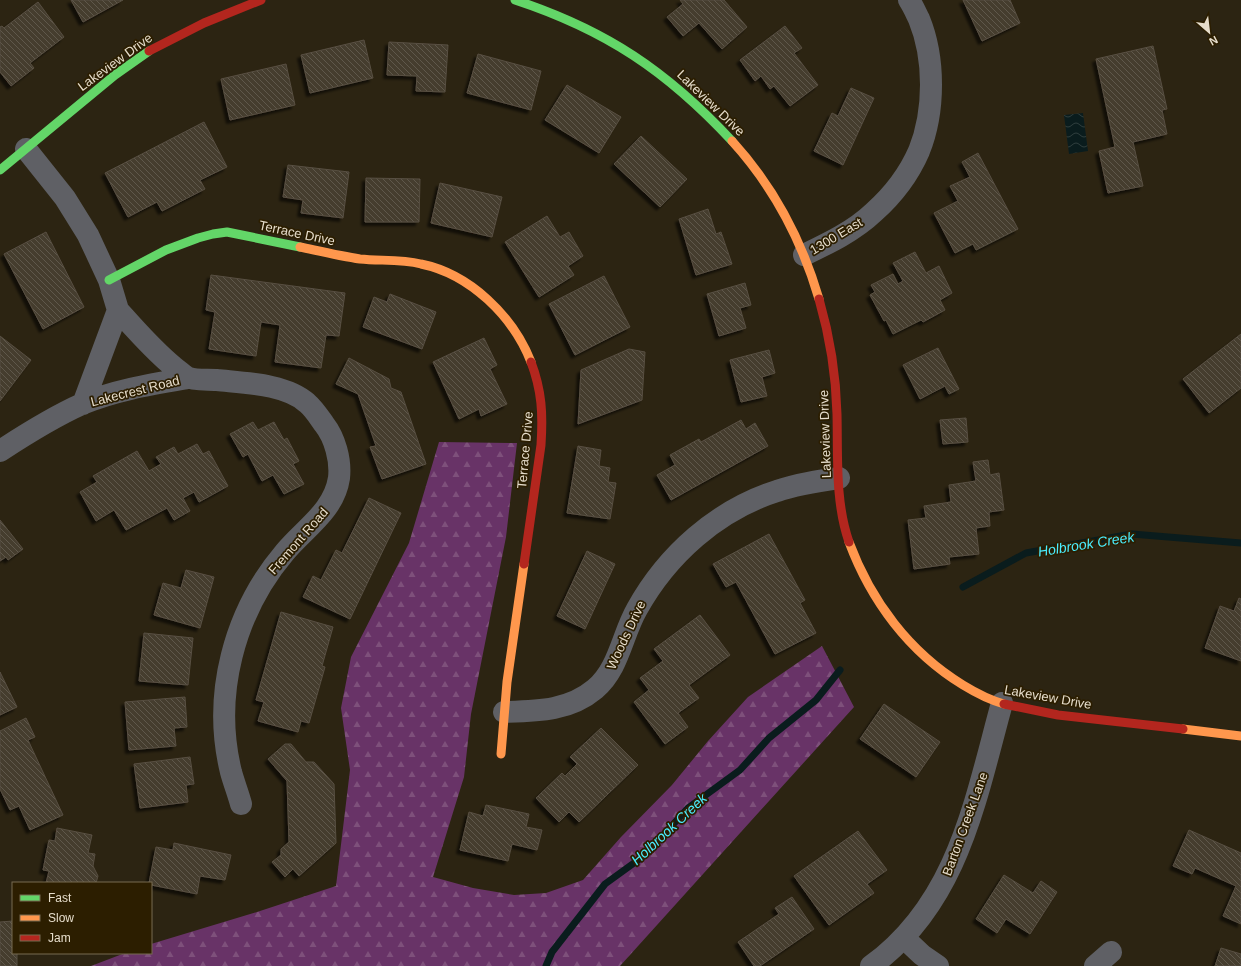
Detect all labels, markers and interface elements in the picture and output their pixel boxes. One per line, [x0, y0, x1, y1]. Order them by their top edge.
north arrow [1189, 12, 1229, 52]
street label: Lakeview Drive [75, 30, 155, 94]
text: N [1207, 34, 1220, 48]
street label: Lakeview Drive [674, 67, 748, 139]
street label: 1300 East [807, 214, 865, 258]
street label: Terrace Drive [258, 218, 336, 248]
street label: Lakecrest Road [89, 373, 181, 409]
street label: Lakeview Drive [816, 390, 834, 478]
street label: Terrace Drive [514, 411, 536, 489]
street label: Fremont Road [265, 505, 331, 577]
water label: Holbrook Creek [1037, 528, 1136, 560]
street label: Woods Drive [604, 598, 648, 672]
street label: Lakeview Drive [1003, 682, 1093, 712]
street label: Barton Creek Lane [939, 770, 991, 878]
water label: Holbrook Creek [628, 789, 711, 868]
legend [12, 882, 152, 954]
text: Fast [48, 891, 72, 905]
text: Slow [48, 911, 74, 925]
text: Jam [48, 931, 71, 945]

